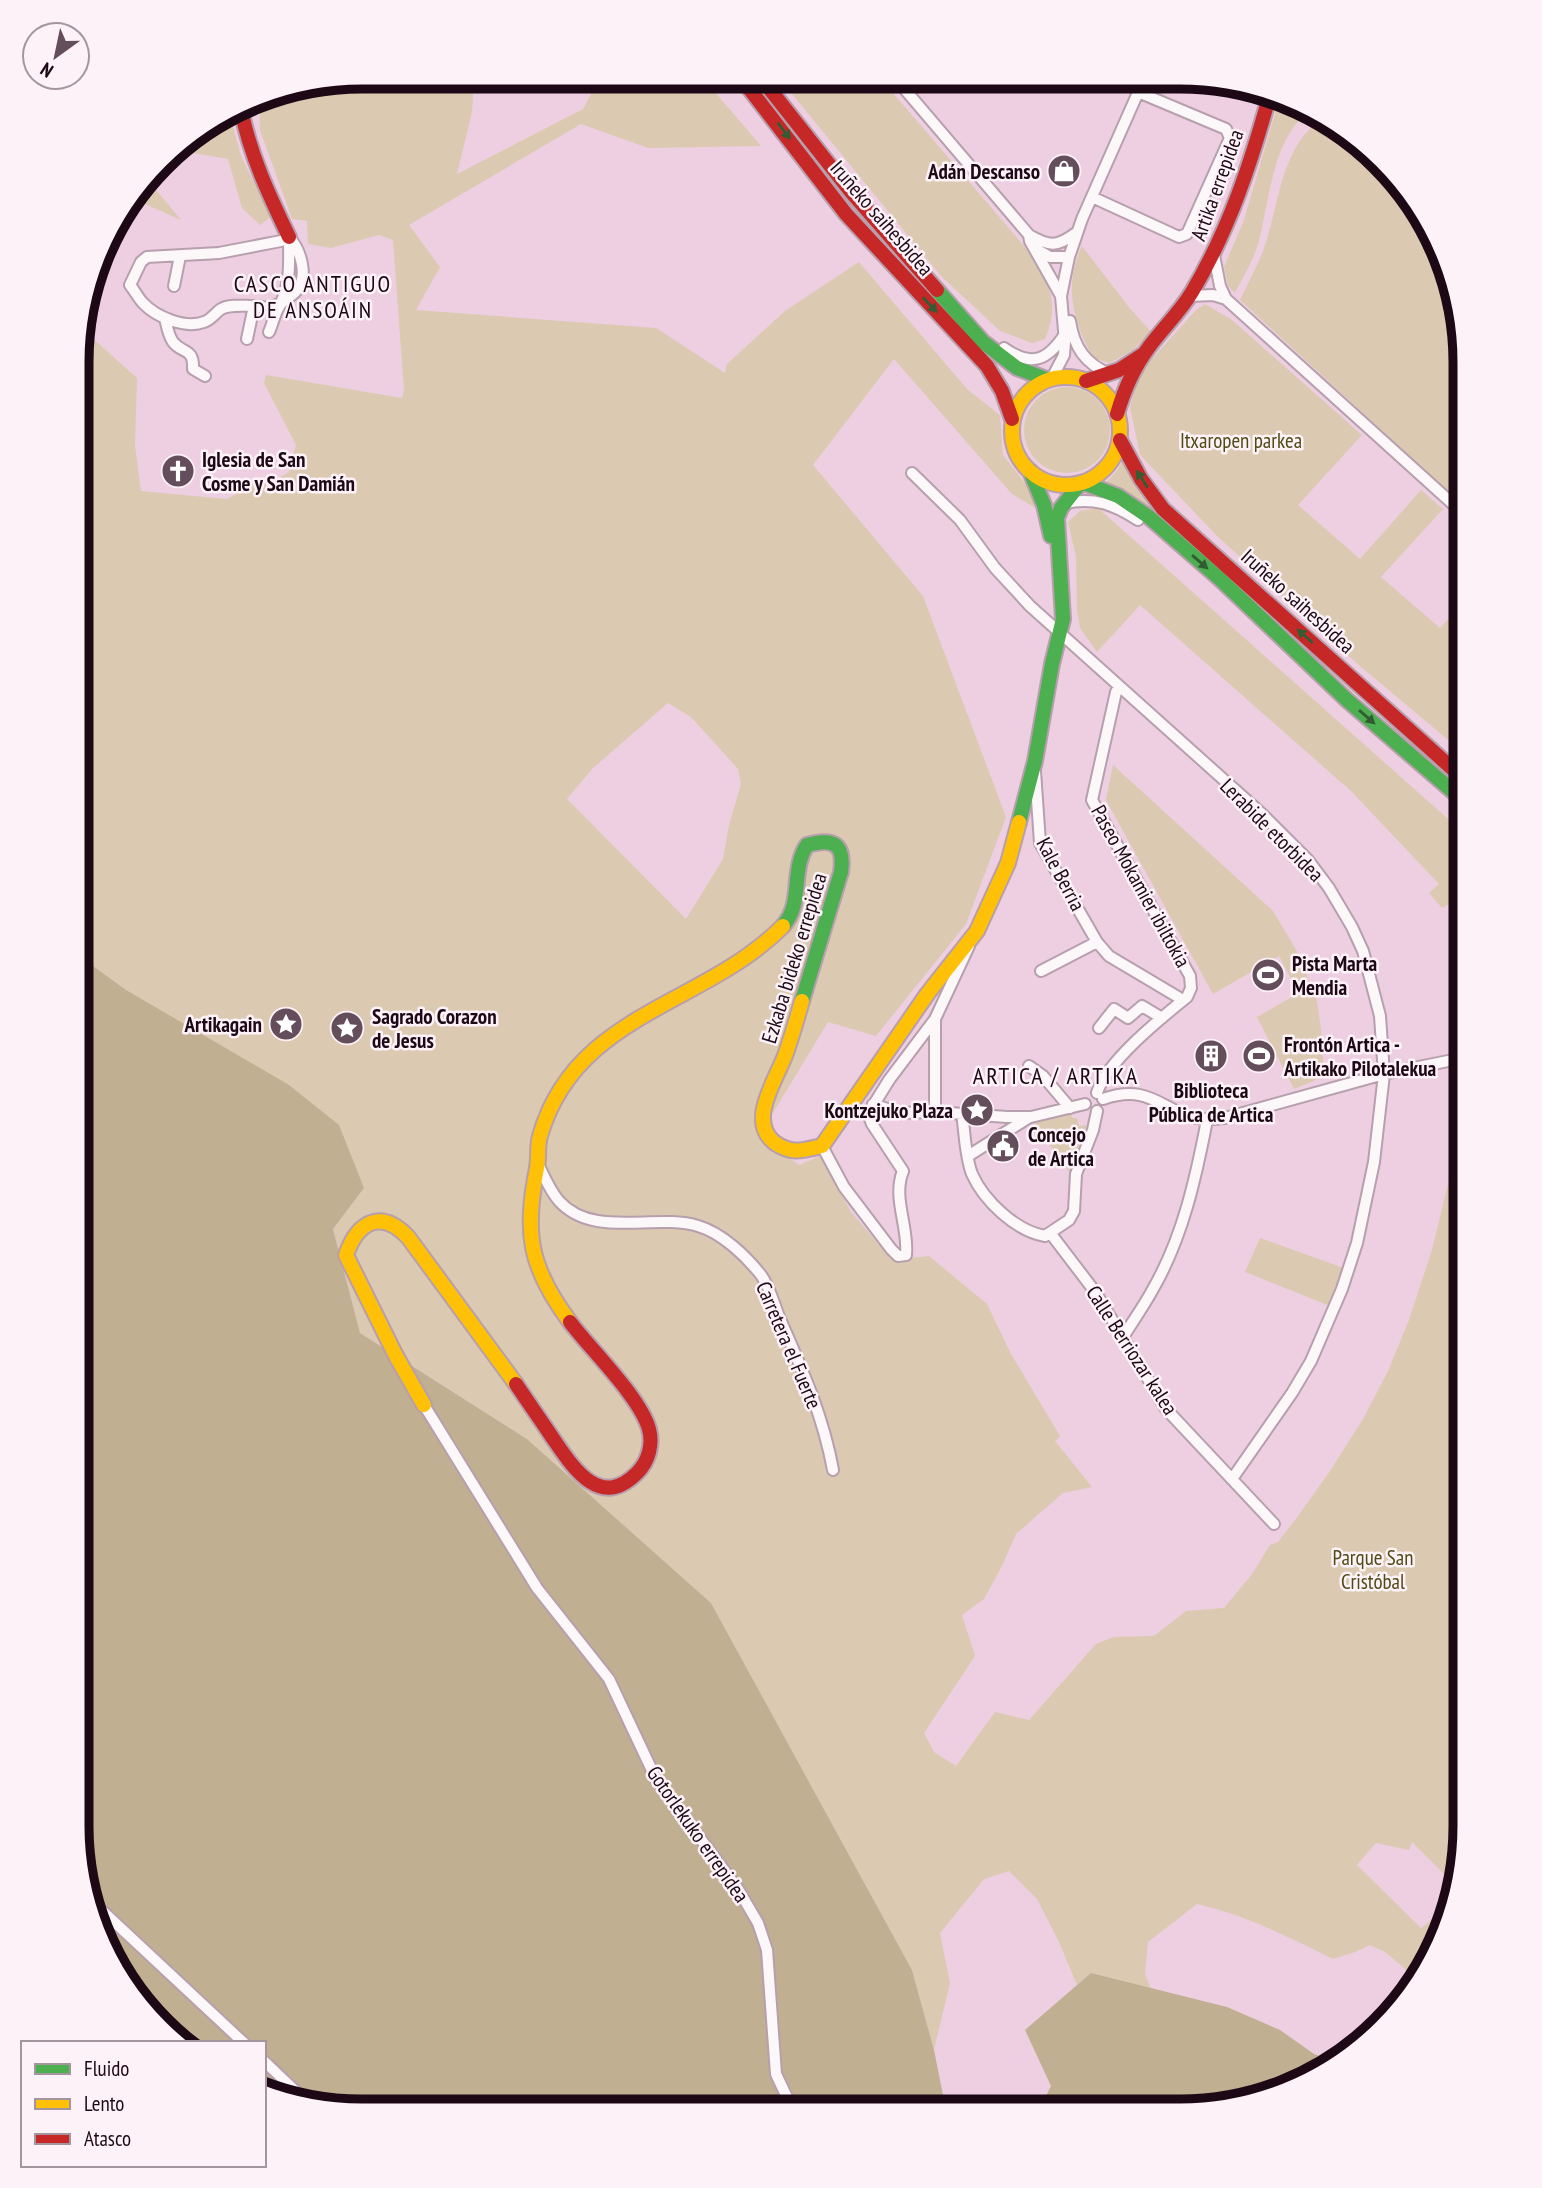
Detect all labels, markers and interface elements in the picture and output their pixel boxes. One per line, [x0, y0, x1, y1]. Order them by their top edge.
north arrow [21, 21, 91, 91]
text: N [36, 57, 58, 83]
one-way arrow [776, 122, 791, 140]
street label: Artika errepidea [1184, 126, 1250, 244]
shop icon: Adán Descanso [1045, 152, 1083, 190]
street label: Iruñeko saihesbidea [825, 155, 939, 281]
place label: Adán Descanso [927, 158, 1040, 185]
district label: CASCO ANTIGUO DE ANSOÁIN [234, 269, 392, 324]
one-way arrow [922, 296, 938, 314]
park label: Itxaropen parkea [1180, 427, 1302, 454]
place label: Iglesia de San Cosme y San Damián [202, 446, 355, 497]
church icon: Iglesia de San Cosme y San Damián [159, 452, 197, 490]
one-way arrow [1136, 469, 1149, 488]
street label: Iruñeko saihesbidea [1235, 543, 1361, 659]
one-way arrow [1192, 554, 1209, 569]
one-way arrow [1296, 628, 1314, 644]
one-way arrow [1358, 709, 1375, 724]
street label: Lerabide etorbidea [1215, 773, 1329, 887]
street label: Paseo Mokamier ibiltokia [1085, 800, 1197, 972]
street label: Kale Berria [1030, 833, 1092, 915]
street label: Ezkaba bideko errepidea [755, 870, 833, 1046]
place label: Pista Marta Mendia [1292, 950, 1378, 1001]
sports icon: Pista Marta Mendia [1249, 956, 1287, 994]
place label: Sagrado Corazon de Jesus [372, 1003, 497, 1054]
place icon: Artikagain [267, 1005, 305, 1043]
place icon: Sagrado Corazon de Jesus [328, 1009, 366, 1047]
place label: Artikagain [184, 1011, 262, 1038]
place label: Frontón Artica - Artikako Pilotalekua [1283, 1031, 1437, 1082]
building icon: Biblioteca Pública de Artica [1192, 1037, 1230, 1075]
sports icon: Frontón Artica - Artikako Pilotalekua [1240, 1037, 1278, 1075]
district label: ARTICA / ARTIKA [973, 1060, 1139, 1091]
place label: Biblioteca Pública de Artica [1149, 1077, 1274, 1128]
place icon: Kontzejuko Plaza [958, 1091, 996, 1129]
place label: Kontzejuko Plaza [825, 1097, 953, 1124]
place label: Concejo de Artica [1028, 1121, 1094, 1172]
public building icon: Concejo de Artica [984, 1127, 1022, 1165]
street label: Carretera el Fuerte [750, 1277, 828, 1413]
street label: Calle Berriozar kalea [1080, 1280, 1184, 1420]
park label: Parque San Cristóbal [1333, 1544, 1413, 1595]
street label: Gotorlekuko errepidea [641, 1760, 755, 1908]
legend [21, 2041, 266, 2167]
text: Fluido [84, 2055, 129, 2082]
text: Lento [84, 2090, 124, 2117]
text: Atasco [84, 2125, 131, 2152]

